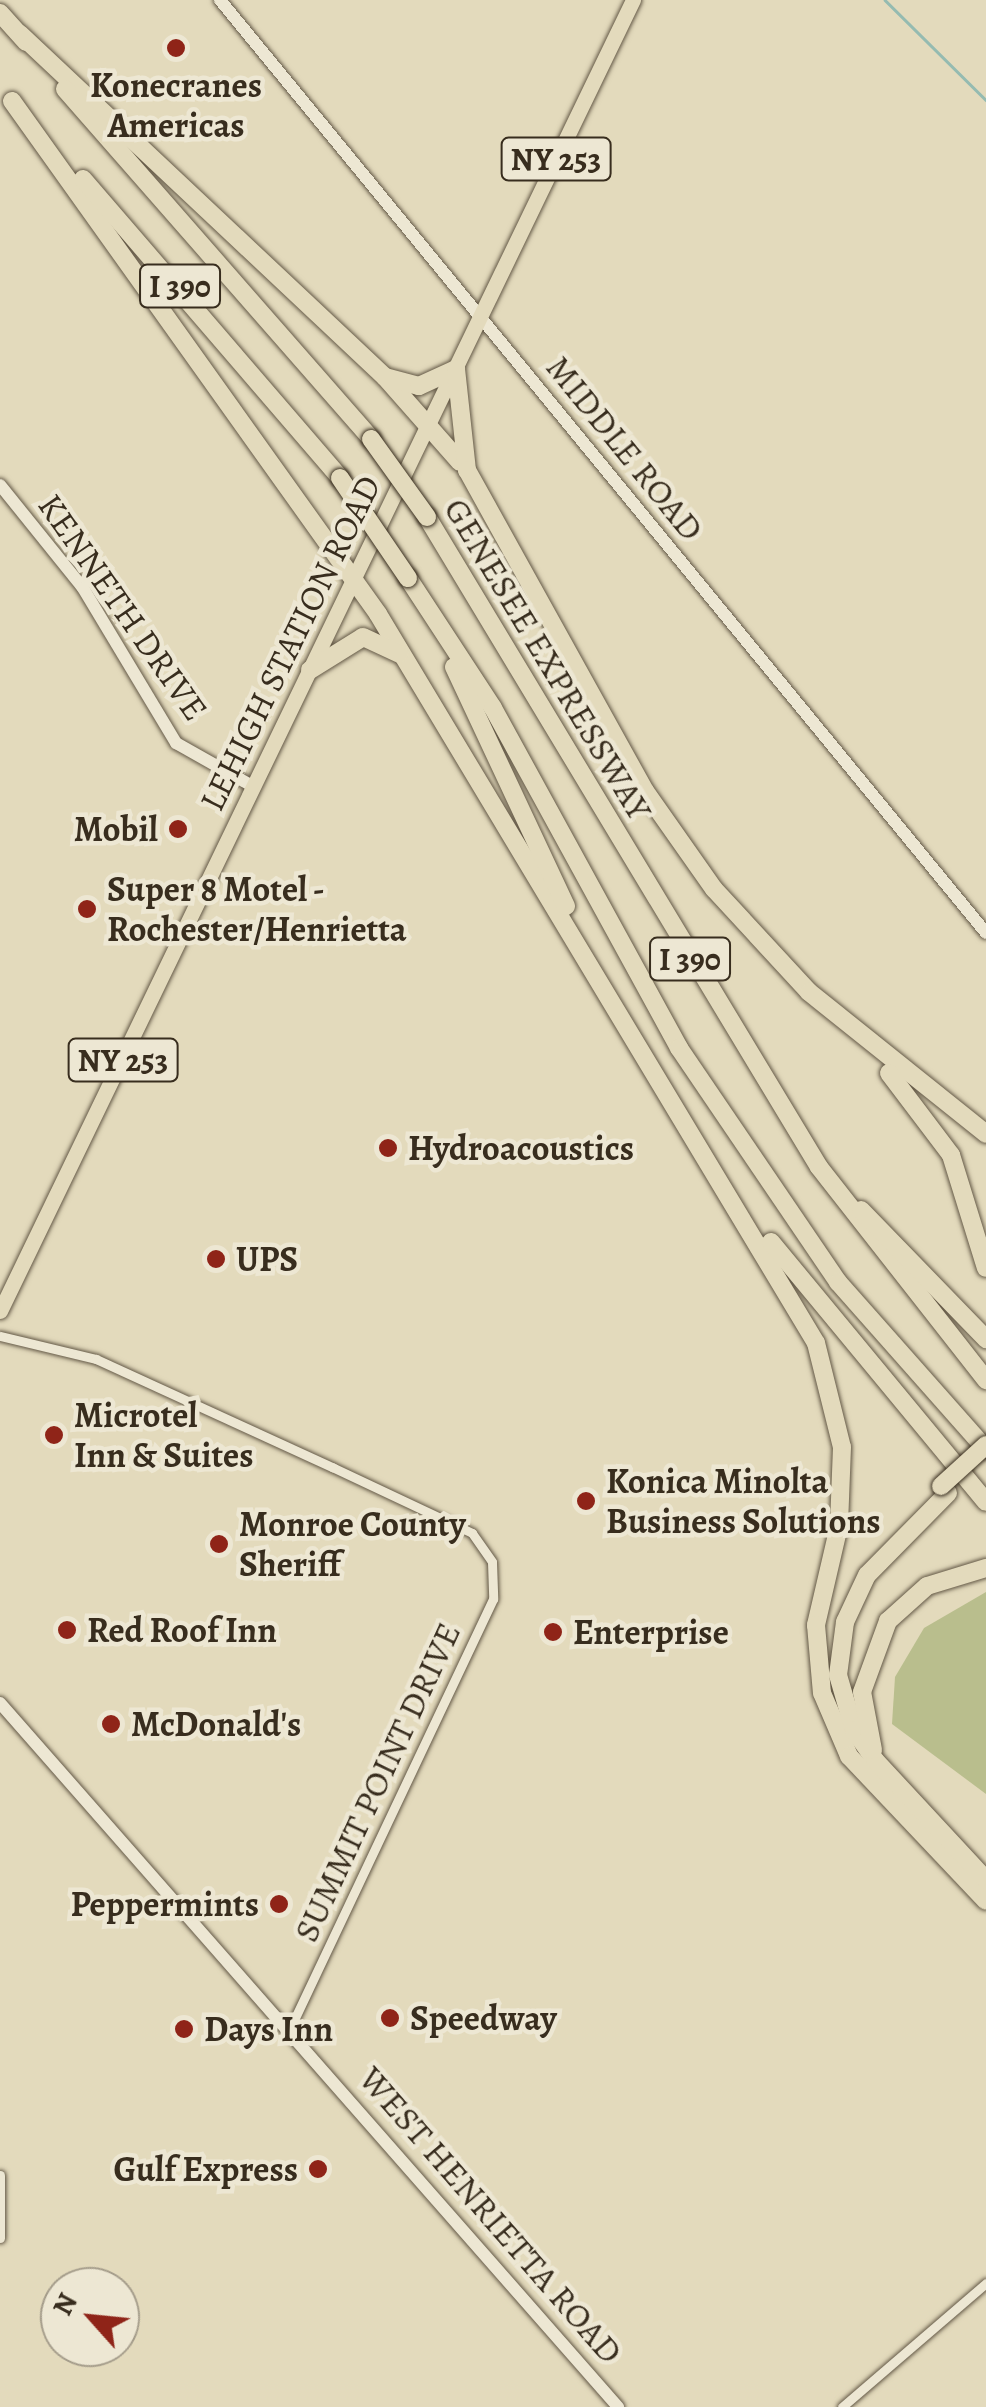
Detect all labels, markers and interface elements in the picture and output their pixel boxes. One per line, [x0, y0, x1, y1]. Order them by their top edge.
marker: Konecranes Americas [165, 37, 187, 59]
place label: Konecranes Americas [90, 64, 262, 146]
road number: NY 253 [498, 132, 614, 186]
road number: I 390 [138, 259, 222, 313]
street label: MIDDLE ROAD [538, 347, 712, 549]
street label: LEHIGH STATION ROAD [191, 469, 389, 817]
street label: KENNETH DRIVE [29, 486, 217, 728]
street label: GENESEE EXPRESSWAY [435, 491, 661, 827]
place label: Mobil [74, 808, 158, 850]
marker: Mobil [167, 818, 189, 840]
place label: Super 8 Motel - Rochester/Henrietta [107, 868, 407, 950]
marker: Super 8 Motel - Rochester/Henrietta [76, 898, 98, 920]
road number: I 390 [648, 932, 732, 986]
road number: NY 253 [66, 1033, 180, 1087]
place label: Hydroacoustics [408, 1127, 634, 1169]
marker: Hydroacoustics [377, 1137, 399, 1159]
place label: UPS [236, 1238, 298, 1280]
marker: UPS [205, 1248, 227, 1270]
place label: Microtel Inn & Suites [74, 1394, 253, 1476]
marker: Microtel Inn & Suites [43, 1424, 65, 1446]
place label: Konica Minolta Business Solutions [606, 1460, 881, 1542]
marker: Konica Minolta Business Solutions [575, 1490, 597, 1512]
place label: Monroe County Sheriff [239, 1503, 466, 1585]
marker: Monroe County Sheriff [208, 1533, 230, 1555]
place label: Red Roof Inn [87, 1609, 277, 1651]
place label: Enterprise [573, 1611, 729, 1653]
street label: SUMMIT POINT DRIVE [285, 1616, 469, 1948]
marker: Red Roof Inn [56, 1619, 78, 1641]
marker: Enterprise [542, 1621, 564, 1643]
place label: McDonald's [131, 1703, 301, 1745]
marker: McDonald's [100, 1713, 122, 1735]
place label: Peppermints [71, 1883, 259, 1925]
marker: Peppermints [268, 1893, 290, 1915]
place label: Speedway [410, 1997, 557, 2039]
marker: Speedway [379, 2007, 401, 2029]
place label: Days Inn [204, 2008, 333, 2050]
marker: Days Inn [173, 2018, 195, 2040]
street label: WEST HENRIETTA ROAD [351, 2058, 631, 2372]
place label: Gulf Express [114, 2148, 298, 2190]
marker: Gulf Express [307, 2158, 329, 2180]
north arrow [40, 2267, 140, 2367]
text: N [43, 2287, 87, 2322]

